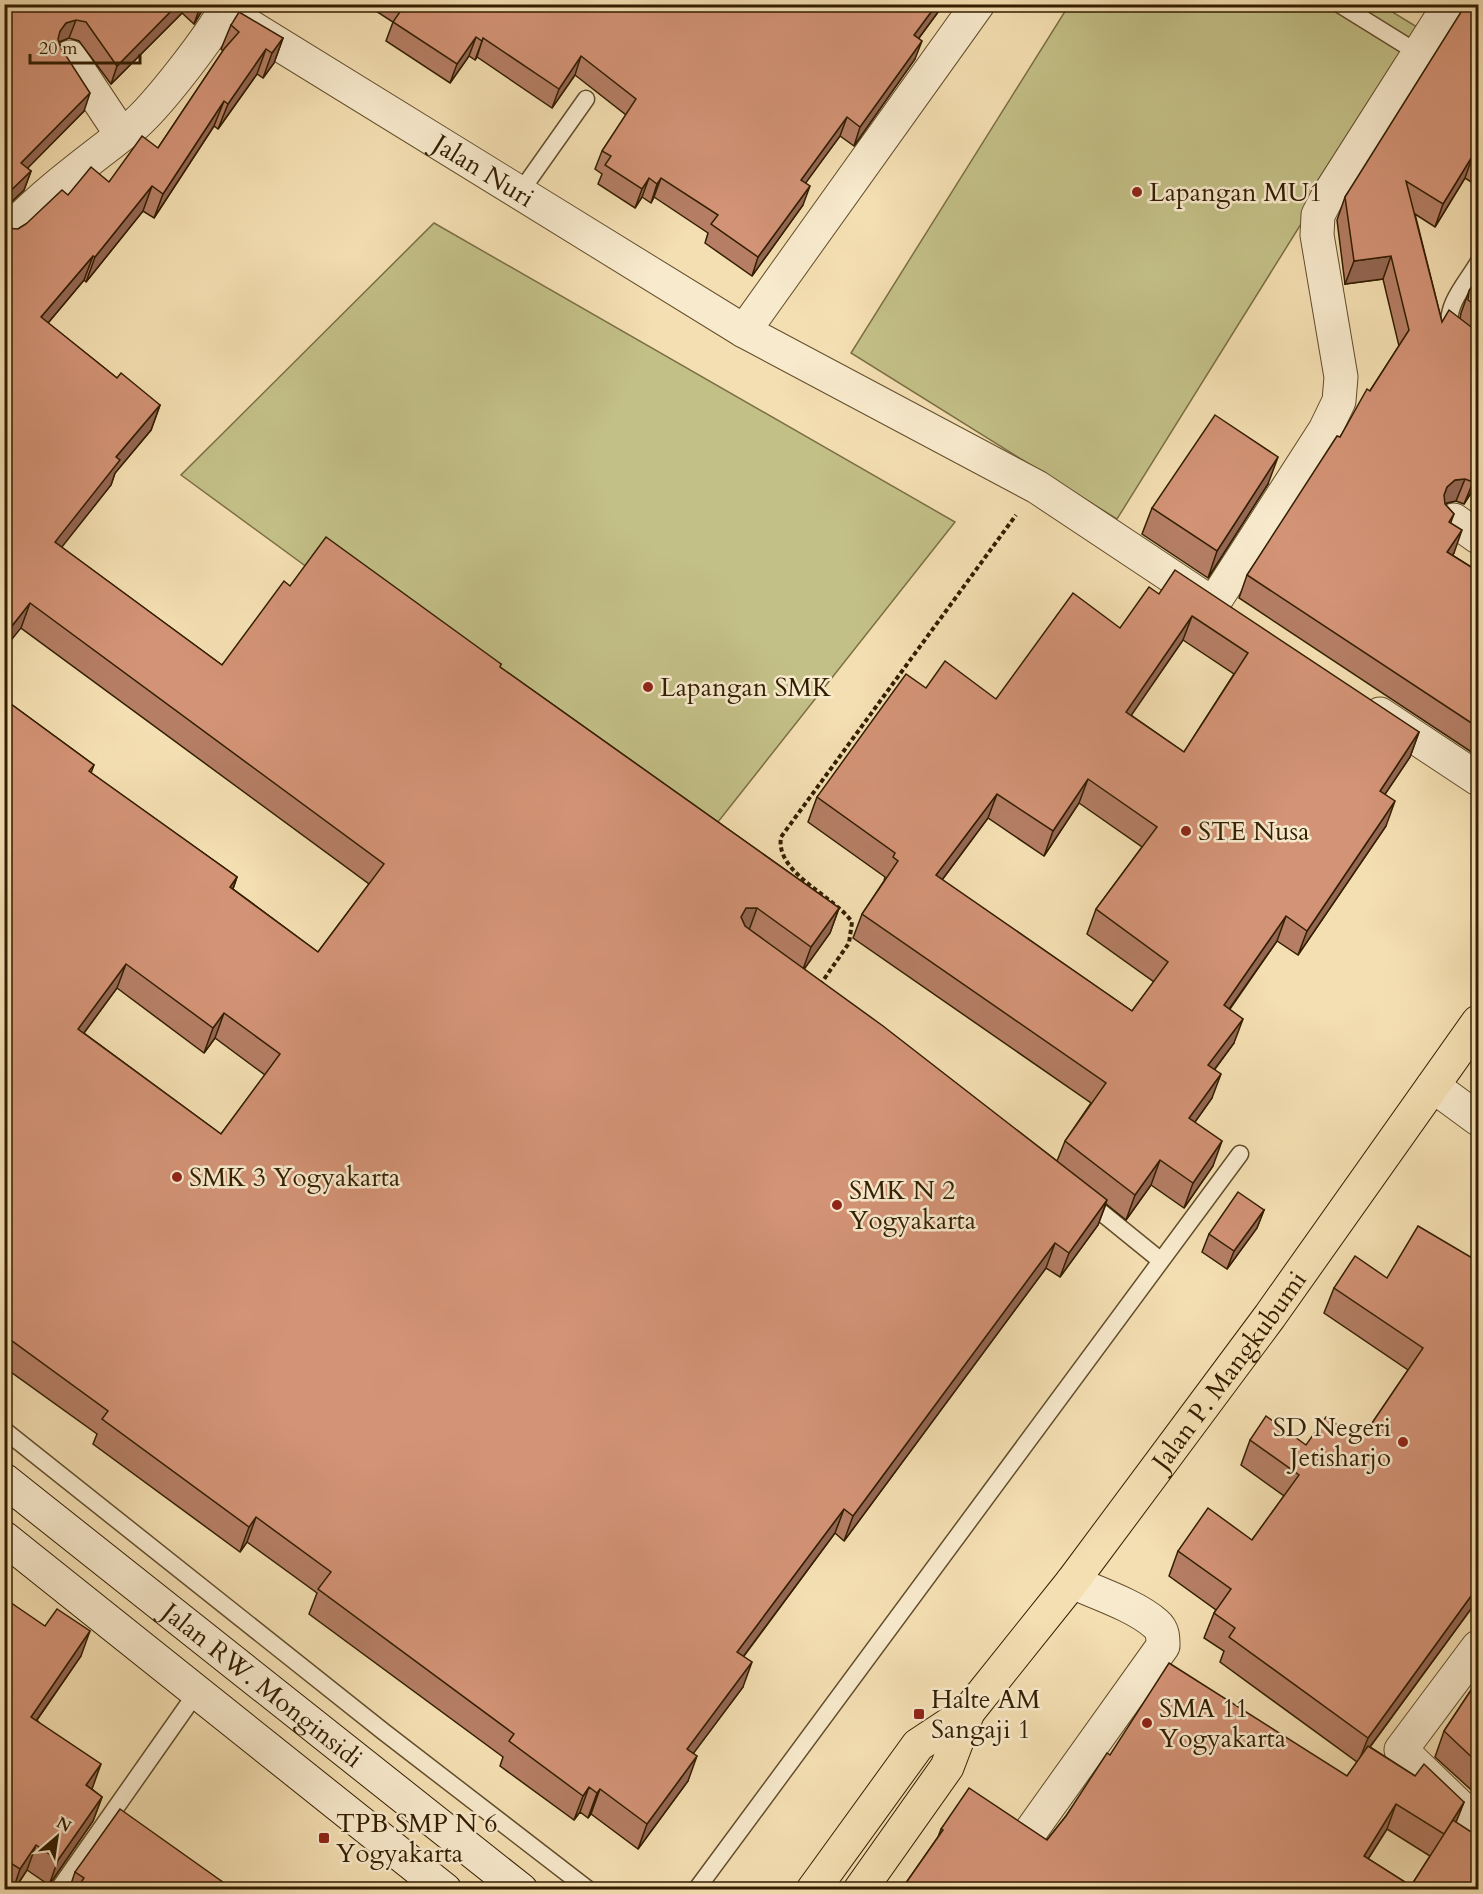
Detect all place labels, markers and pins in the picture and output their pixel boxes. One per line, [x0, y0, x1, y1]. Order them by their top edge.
place label: Lapangan MU1 [1149, 175, 1322, 210]
marker: Lapangan MU1 [1130, 185, 1144, 199]
place label: Lapangan SMK [660, 670, 832, 705]
marker: Lapangan SMK [641, 680, 655, 694]
place label: STE Nusa [1198, 814, 1310, 849]
marker: STE Nusa [1179, 824, 1193, 838]
place label: SMK 3 Yogyakarta [189, 1160, 400, 1195]
marker: SMK 3 Yogyakarta [170, 1170, 184, 1184]
place label: SMK N 2 Yogyakarta [849, 1173, 976, 1238]
marker: SMK N 2 Yogyakarta [830, 1198, 844, 1212]
place label: SD Negeri Jetisharjo [1273, 1410, 1391, 1475]
marker: SD Negeri Jetisharjo [1396, 1435, 1410, 1449]
place label: Halte AM Sangaji 1 [931, 1682, 1041, 1747]
place label: SMA 11 Yogyakarta [1159, 1691, 1286, 1756]
marker: Halte AM Sangaji 1 [912, 1707, 926, 1721]
marker: SMA 11 Yogyakarta [1140, 1716, 1154, 1730]
place label: TPB SMP N 6 Yogyakarta [336, 1806, 497, 1871]
marker: TPB SMP N 6 Yogyakarta [317, 1831, 331, 1845]

